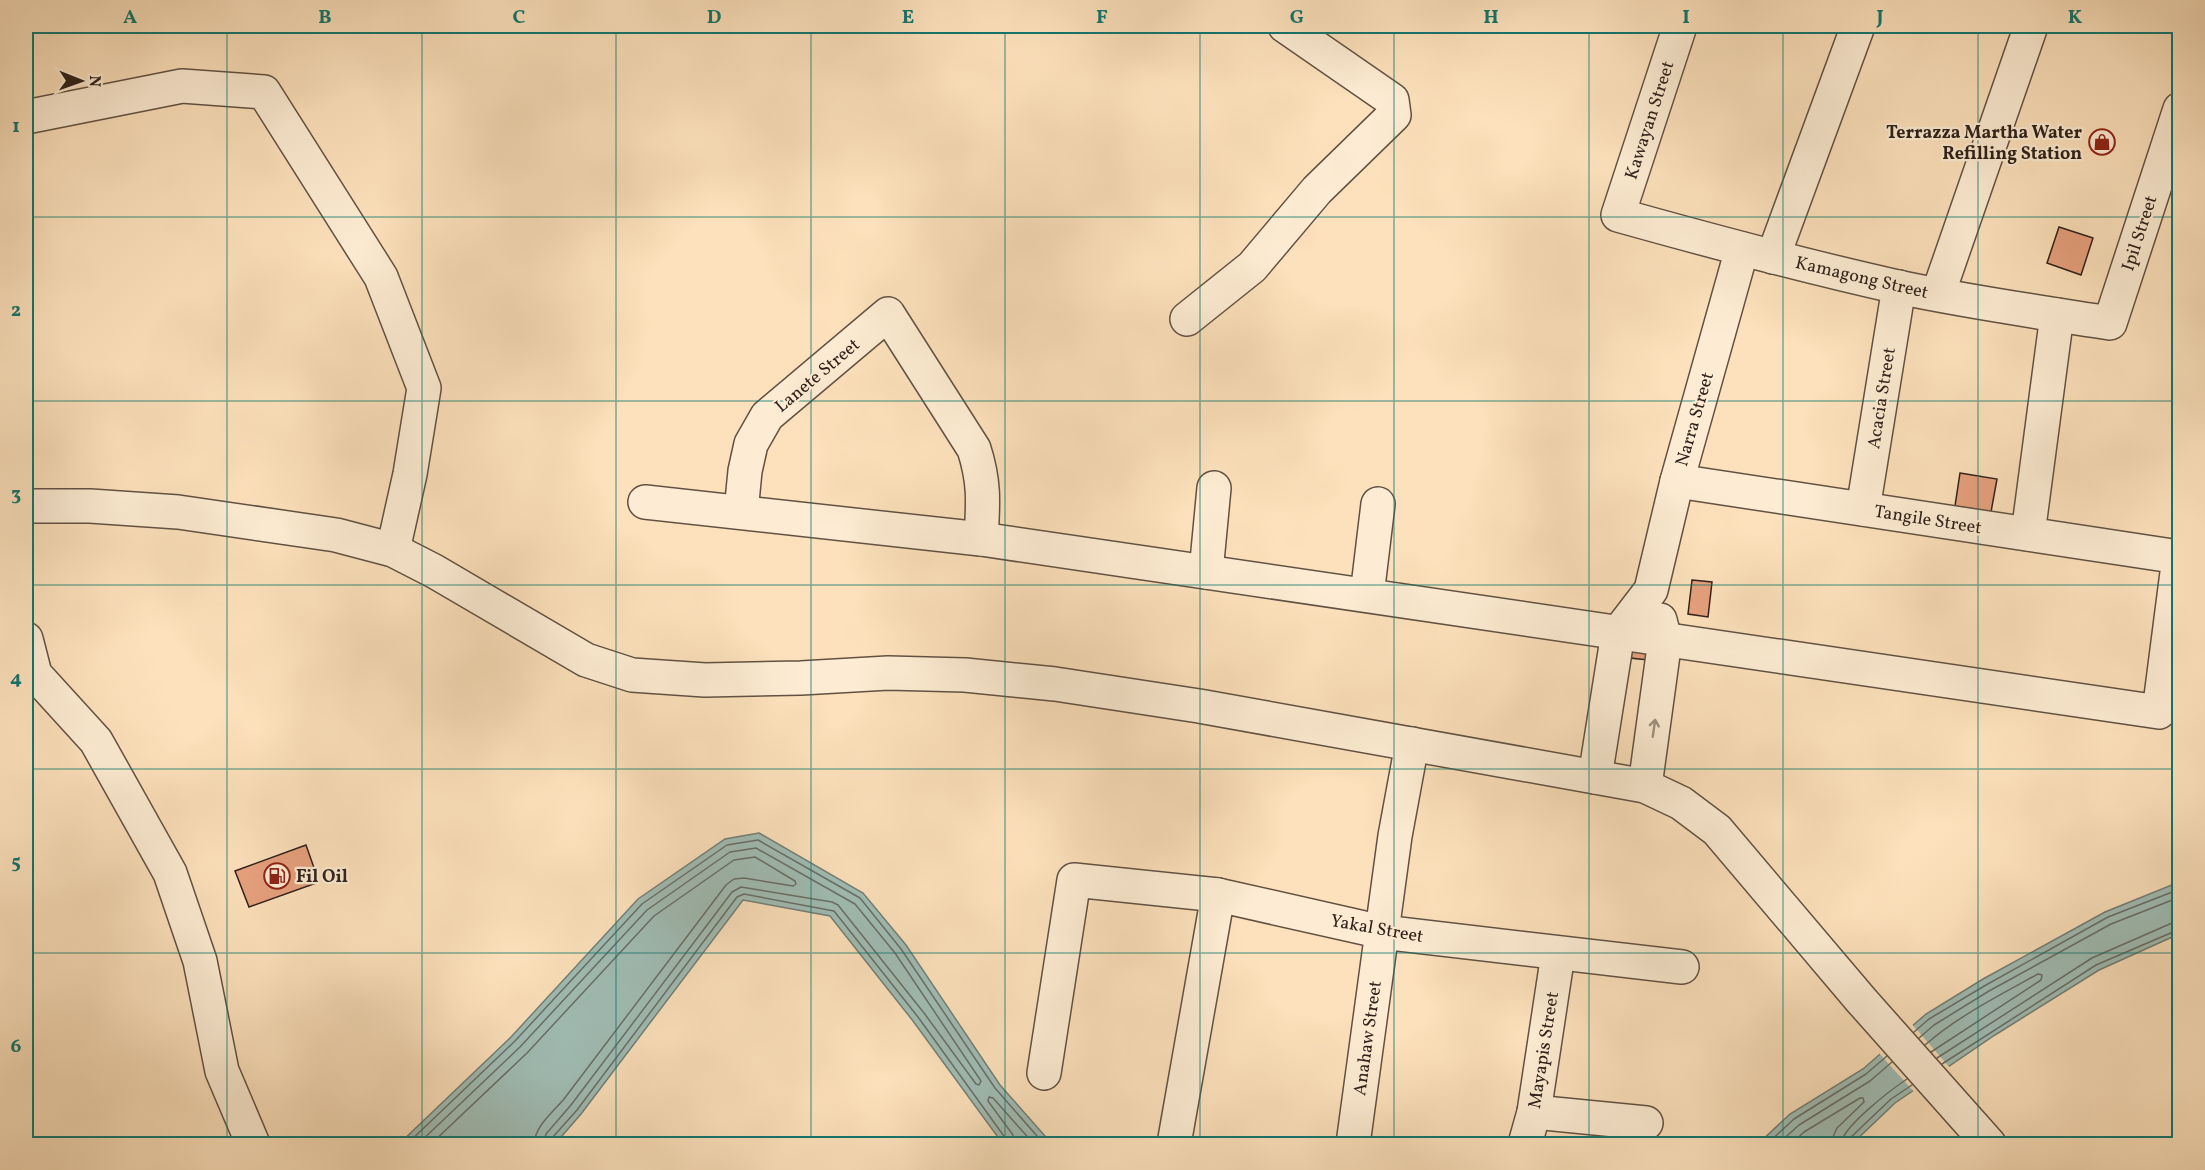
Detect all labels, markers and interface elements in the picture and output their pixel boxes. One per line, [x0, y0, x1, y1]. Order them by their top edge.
text: A [123, 4, 137, 32]
text: B [318, 4, 332, 32]
text: C [513, 4, 526, 32]
text: D [707, 4, 721, 32]
text: E [902, 4, 914, 32]
text: F [1096, 4, 1108, 32]
text: G [1290, 4, 1304, 32]
text: H [1483, 4, 1499, 32]
text: I [1682, 4, 1690, 32]
text: J [1875, 4, 1884, 32]
text: K [2068, 4, 2083, 32]
north arrow [51, 51, 111, 111]
street label: Kawayan Street [1620, 58, 1681, 183]
text: N [83, 75, 105, 88]
text: 1 [12, 113, 20, 141]
place label: Terrazza Martha Water Refilling Station [1886, 121, 2082, 167]
shop icon: Terrazza Martha Water Refilling Station [2087, 127, 2117, 157]
street label: Ipil Street [2116, 192, 2164, 275]
street label: Kamagong Street [1793, 251, 1931, 306]
text: 2 [11, 297, 21, 325]
street label: Lanete Street [770, 333, 866, 419]
street label: Acacia Street [1862, 346, 1903, 451]
street label: Narra Street [1670, 369, 1721, 470]
text: 3 [11, 481, 21, 509]
street label: Tangile Street [1872, 500, 1983, 541]
text: 4 [10, 665, 22, 693]
one-way arrow [1648, 718, 1659, 738]
text: 5 [11, 849, 21, 877]
fuel station icon: Fil Oil [262, 861, 292, 891]
place label: Fil Oil [296, 865, 348, 890]
street label: Yakal Street [1328, 909, 1425, 950]
street label: Anahaw Street [1348, 979, 1389, 1097]
street label: Mayapis Street [1523, 990, 1566, 1111]
text: 6 [11, 1033, 22, 1061]

